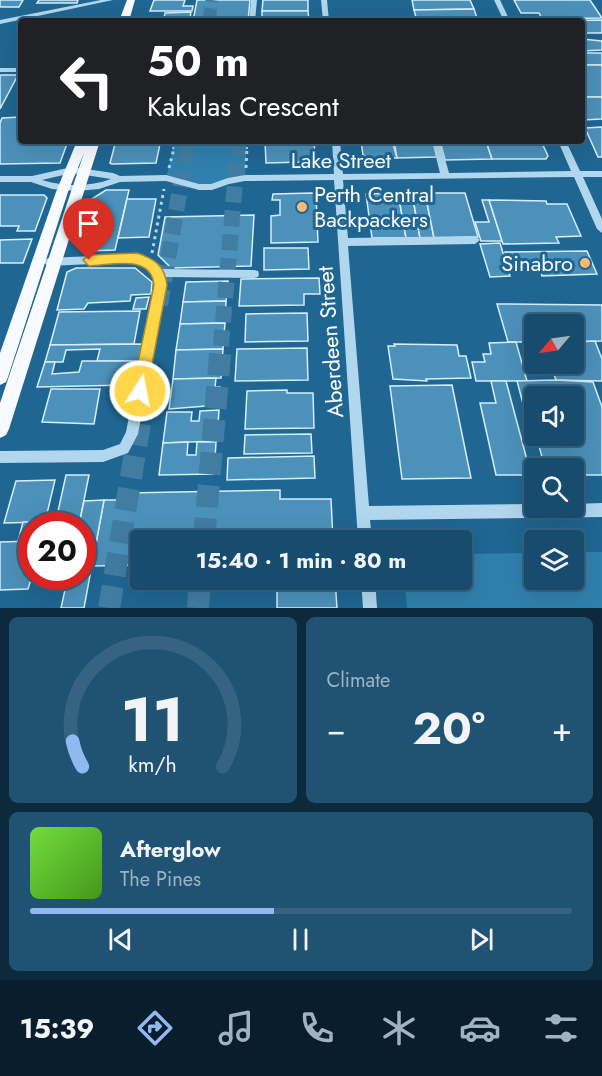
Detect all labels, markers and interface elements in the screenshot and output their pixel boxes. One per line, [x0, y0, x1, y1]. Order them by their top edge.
text: 50 m [147, 31, 249, 92]
icon: left [48, 42, 126, 120]
text: Kakulas Crescent [147, 87, 339, 126]
street label: Lake Street [291, 144, 392, 176]
place label: Perth Central Backpackers [314, 178, 434, 235]
pin [63, 198, 114, 260]
marker: Perth Central Backpackers [295, 200, 309, 214]
icon: arrive [72, 207, 105, 240]
place label: Sinabro [501, 247, 573, 279]
marker: Sinabro [578, 256, 592, 270]
street label: Aberdeen Street [309, 264, 351, 419]
north arrow [524, 314, 584, 374]
map controls [524, 314, 584, 590]
position arrow [108, 359, 172, 423]
button: sound [524, 386, 584, 446]
button: search [524, 458, 584, 518]
speed limit sign: 20 [18, 512, 96, 590]
button: layers [524, 530, 584, 590]
text: 15:40 · 1 min · 80 m [196, 544, 406, 576]
text: Climate [327, 666, 390, 695]
text: 11 [121, 674, 185, 764]
text: 20° [413, 696, 485, 761]
text: − [327, 706, 346, 753]
text: + [552, 706, 572, 753]
text: km/h [129, 749, 177, 780]
text: Afterglow [120, 833, 221, 865]
text: The Pines [120, 865, 201, 894]
icon: previous [104, 923, 137, 956]
icon: pause [284, 923, 317, 956]
icon: next [465, 923, 498, 956]
icon: directions [134, 1007, 176, 1049]
icon: music [215, 1007, 257, 1049]
icon: phone [296, 1007, 338, 1049]
icon: climate [378, 1007, 420, 1049]
icon: car [459, 1007, 501, 1049]
icon: filters [540, 1007, 582, 1049]
text: 15:39 [20, 1009, 94, 1048]

